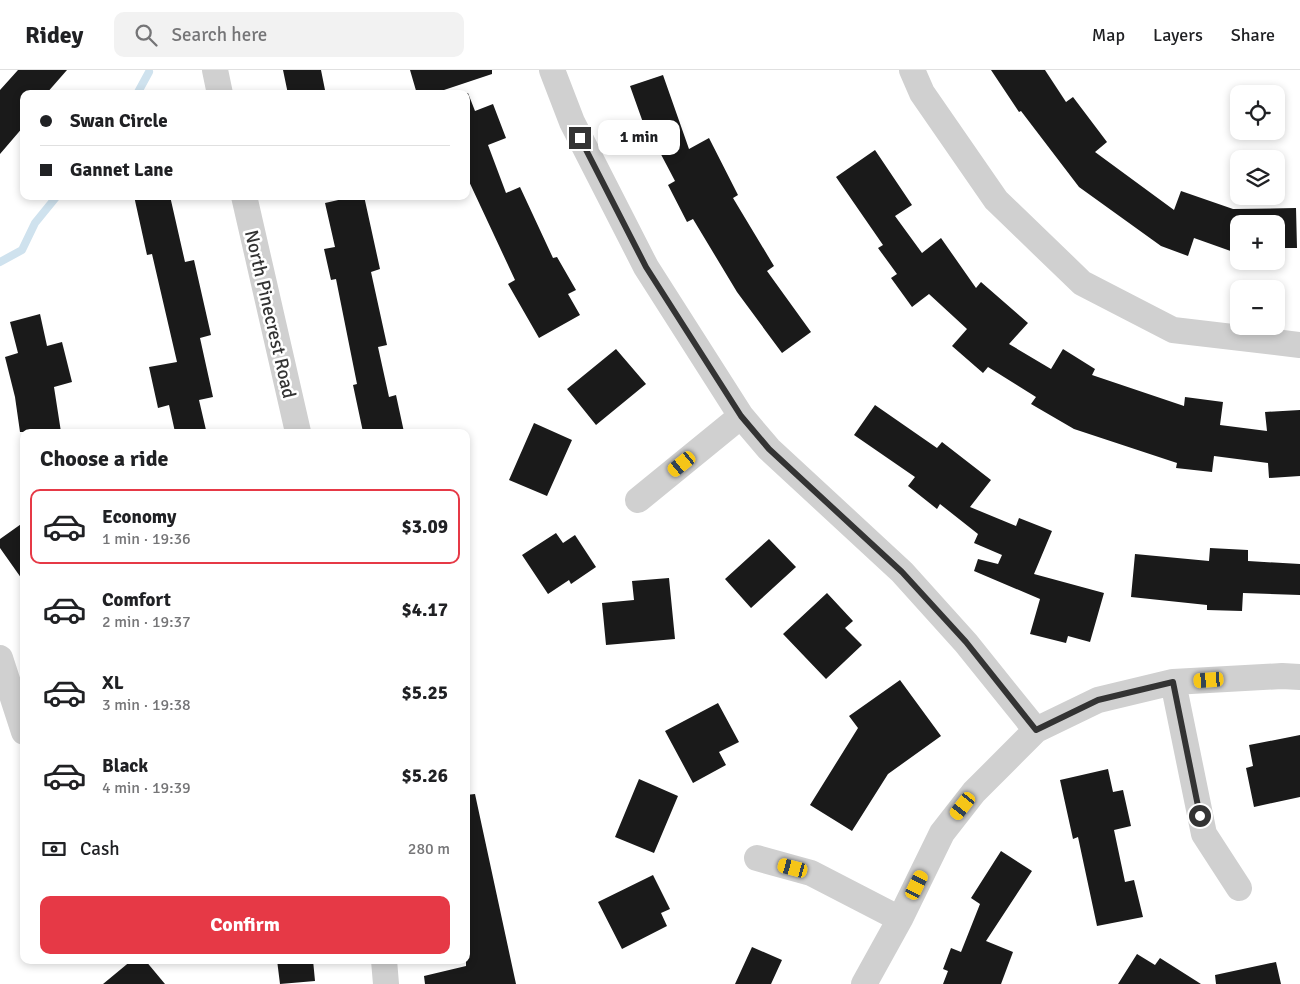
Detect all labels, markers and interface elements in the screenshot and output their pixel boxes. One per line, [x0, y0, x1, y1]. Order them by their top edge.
search box [114, 12, 464, 57]
text: Ridey [25, 20, 84, 50]
icon: search [132, 21, 160, 49]
text: Search here [172, 23, 267, 47]
text: Map [1092, 24, 1125, 46]
text: Layers [1153, 24, 1203, 46]
text: Share [1231, 24, 1275, 46]
map controls [1230, 85, 1285, 335]
button: locate [1230, 85, 1285, 140]
text: Swan Circle [70, 109, 168, 133]
callout: 1 min [598, 120, 680, 156]
route end [569, 127, 591, 149]
text: 1 min [620, 127, 658, 147]
button: layers [1230, 150, 1285, 205]
text: Gannet Lane [70, 158, 173, 182]
button: + [1230, 215, 1285, 270]
street label: North Pinecrest Road [239, 228, 301, 401]
button: − [1230, 280, 1285, 335]
text: Choose a ride [40, 445, 168, 472]
car [665, 449, 698, 479]
icon: car [42, 504, 87, 549]
text: Economy [102, 505, 176, 529]
text: $3.09 [402, 515, 448, 539]
text: 1 min · 19:36 [102, 529, 191, 549]
icon: car [42, 587, 87, 632]
text: Comfort [102, 588, 171, 612]
text: $4.17 [402, 598, 448, 622]
text: 2 min · 19:37 [102, 612, 191, 632]
icon: car [42, 670, 87, 715]
text: XL [102, 671, 124, 695]
car [1193, 671, 1224, 689]
text: $5.25 [402, 681, 448, 705]
text: 3 min · 19:38 [102, 695, 191, 715]
icon: car [42, 753, 87, 798]
text: Black [102, 754, 148, 778]
text: $5.26 [402, 764, 448, 788]
text: 4 min · 19:39 [102, 778, 191, 798]
car [947, 790, 978, 822]
route start [1189, 805, 1211, 827]
icon: cash [40, 835, 68, 863]
text: Cash [80, 837, 120, 861]
text: 280 m [408, 839, 450, 859]
car [776, 857, 809, 879]
car [903, 868, 930, 902]
button: Confirm [40, 896, 450, 954]

